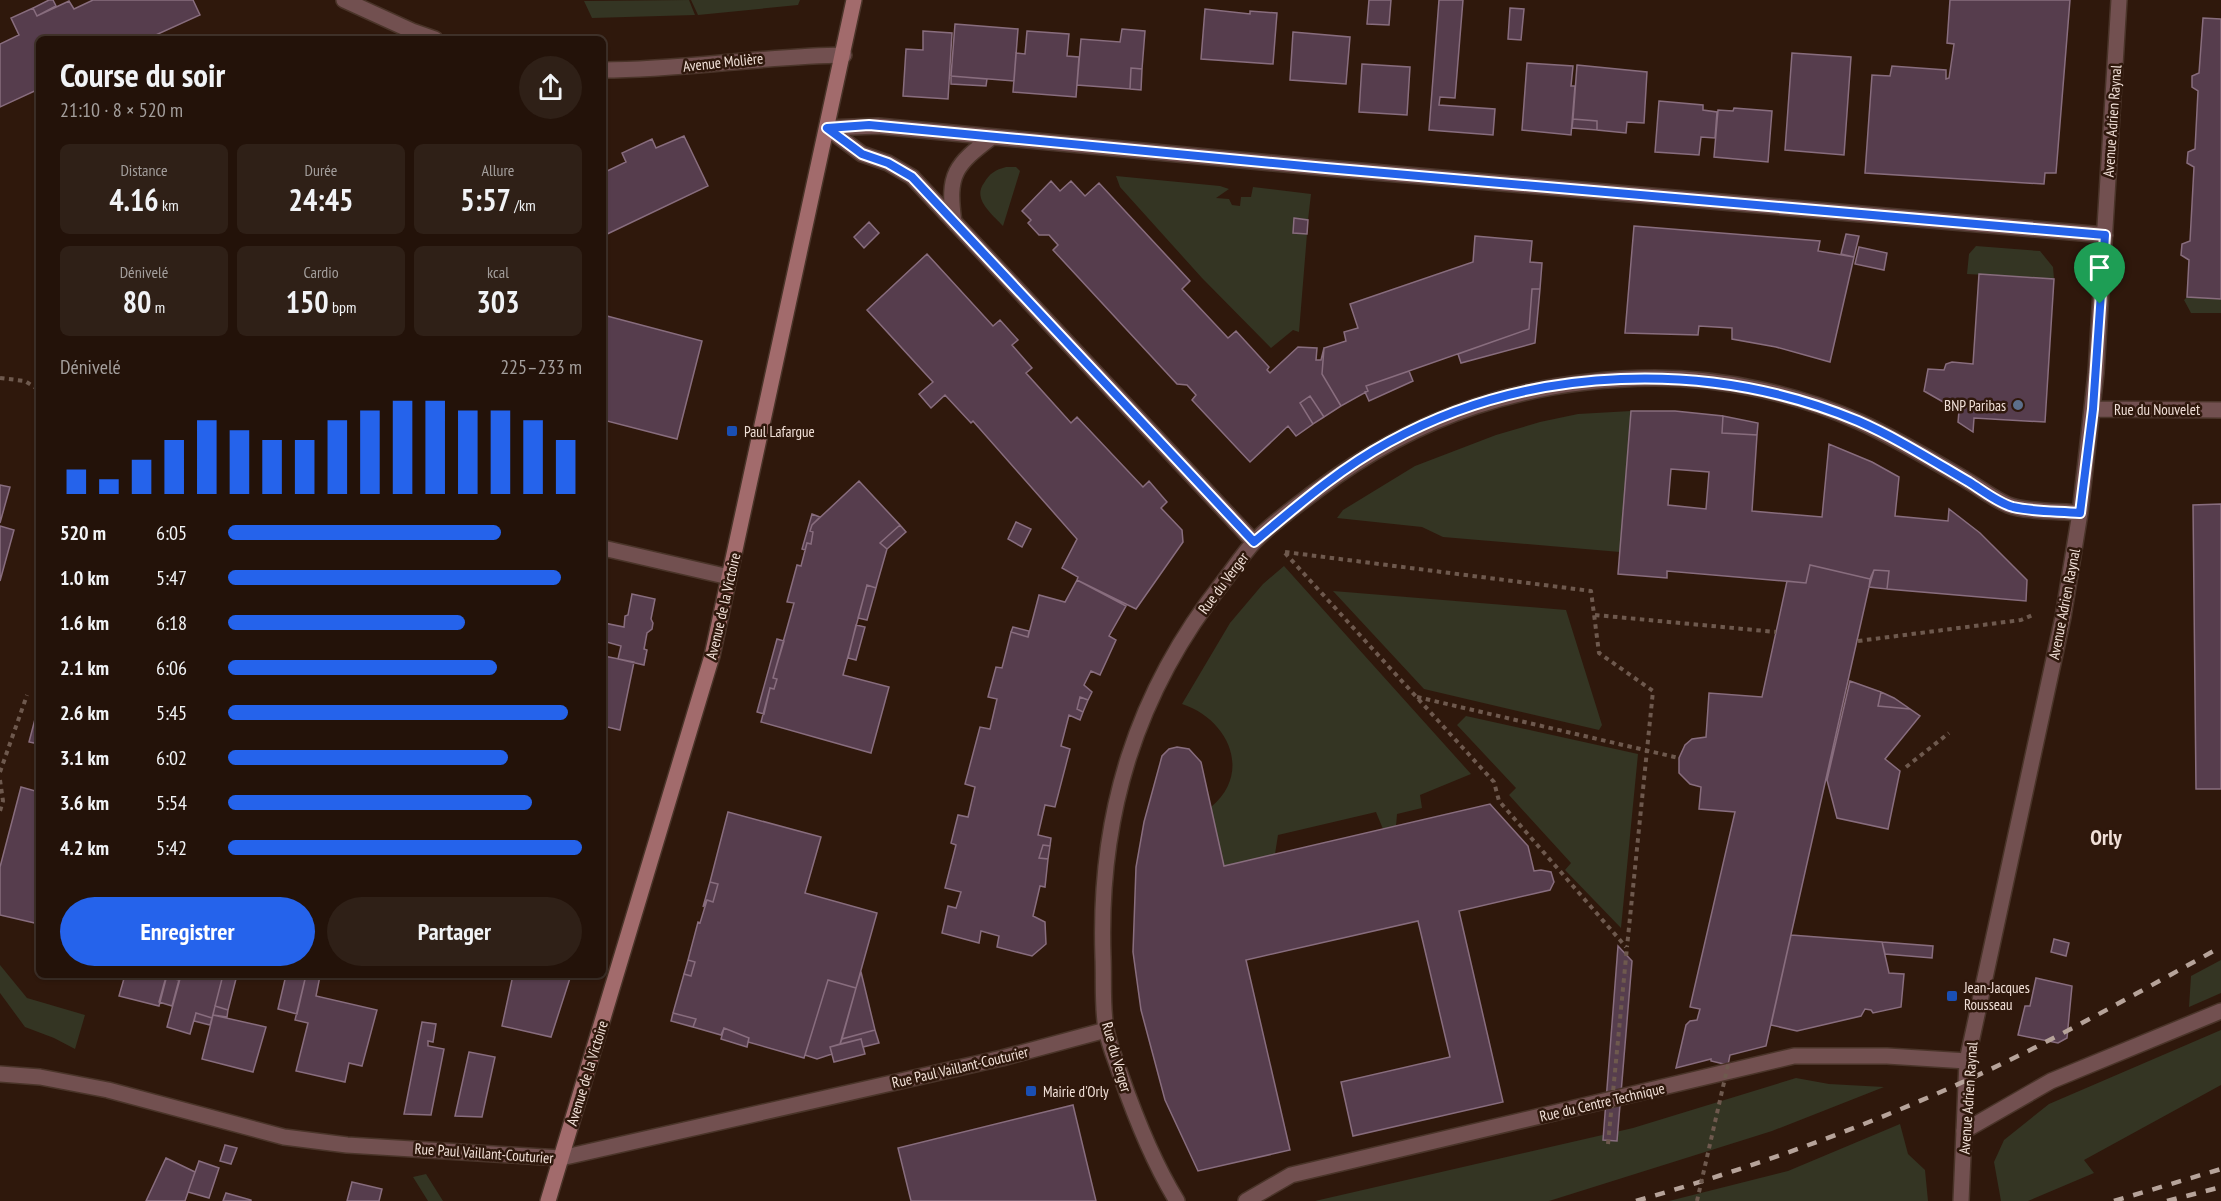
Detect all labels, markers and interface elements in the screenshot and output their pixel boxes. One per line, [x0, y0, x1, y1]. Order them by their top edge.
street label: Avenue Molière [682, 48, 764, 76]
text: Course du soir [60, 53, 225, 96]
button: share [519, 56, 582, 119]
street label: Avenue Adrien Raynal [2099, 64, 2125, 178]
text: 21:10 · 8 × 520 m [60, 97, 183, 123]
text: Distance [120, 160, 168, 180]
text: Durée [305, 160, 337, 180]
text: Allure [482, 160, 514, 180]
text: 4.16 [109, 180, 159, 219]
text: 24:45 [289, 180, 353, 219]
text: 5:57 [460, 180, 511, 219]
text: km [159, 195, 179, 215]
text: /km [511, 195, 536, 215]
pin [2074, 242, 2125, 304]
icon: arrive [2083, 251, 2116, 284]
text: Dénivelé [120, 262, 168, 282]
text: Cardio [303, 262, 339, 282]
text: kcal [487, 262, 509, 282]
text: 80 [123, 282, 151, 321]
text: 150 [286, 282, 329, 321]
text: 303 [476, 282, 520, 321]
text: m [151, 297, 165, 317]
text: bpm [329, 297, 356, 317]
text: Dénivelé [60, 354, 121, 380]
text: 225–233 m [500, 354, 582, 380]
place label: BNP Paribas [1944, 396, 2006, 415]
marker: BNP Paribas [2011, 398, 2025, 412]
street label: Rue du Nouvelet [2114, 400, 2200, 419]
place label: Paul Lafargue [744, 422, 815, 441]
marker: Paul Lafargue [725, 424, 739, 438]
text: 520 m [60, 520, 106, 546]
text: 6:05 [156, 520, 187, 546]
street label: Avenue Adrien Raynal [2044, 546, 2084, 661]
street label: Rue du Verger [1194, 548, 1253, 618]
street label: Avenue de la Victoire [701, 551, 745, 661]
text: 1.0 km [60, 565, 109, 591]
text: 5:47 [156, 565, 187, 591]
text: 1.6 km [60, 610, 109, 636]
text: 6:18 [156, 610, 187, 636]
text: 2.1 km [60, 655, 109, 681]
text: 6:06 [156, 655, 187, 681]
text: 2.6 km [60, 700, 109, 726]
text: 5:45 [156, 700, 187, 726]
text: 3.1 km [60, 745, 109, 771]
text: 6:02 [156, 745, 187, 771]
text: 3.6 km [60, 790, 109, 816]
text: 5:54 [156, 790, 187, 816]
district label: Orly [2090, 824, 2122, 851]
text: 4.2 km [60, 835, 109, 861]
text: 5:42 [156, 835, 187, 861]
button: Enregistrer [60, 897, 315, 966]
button: Partager [327, 897, 582, 966]
place label: Jean-Jacques Rousseau [1963, 978, 2030, 1014]
marker: Jean-Jacques Rousseau [1945, 989, 1959, 1003]
street label: Avenue de la Victoire [562, 1018, 612, 1128]
street label: Rue du Verger [1098, 1020, 1136, 1095]
street label: Avenue Adrien Raynal [1955, 1041, 1981, 1155]
street label: Rue Paul Vaillant-Couturier [890, 1042, 1031, 1092]
street label: Rue du Centre Technique [1538, 1078, 1666, 1126]
place label: Mairie d'Orly [1043, 1082, 1109, 1101]
marker: Mairie d'Orly [1024, 1084, 1038, 1098]
street label: Rue Paul Vaillant-Couturier [414, 1139, 555, 1167]

